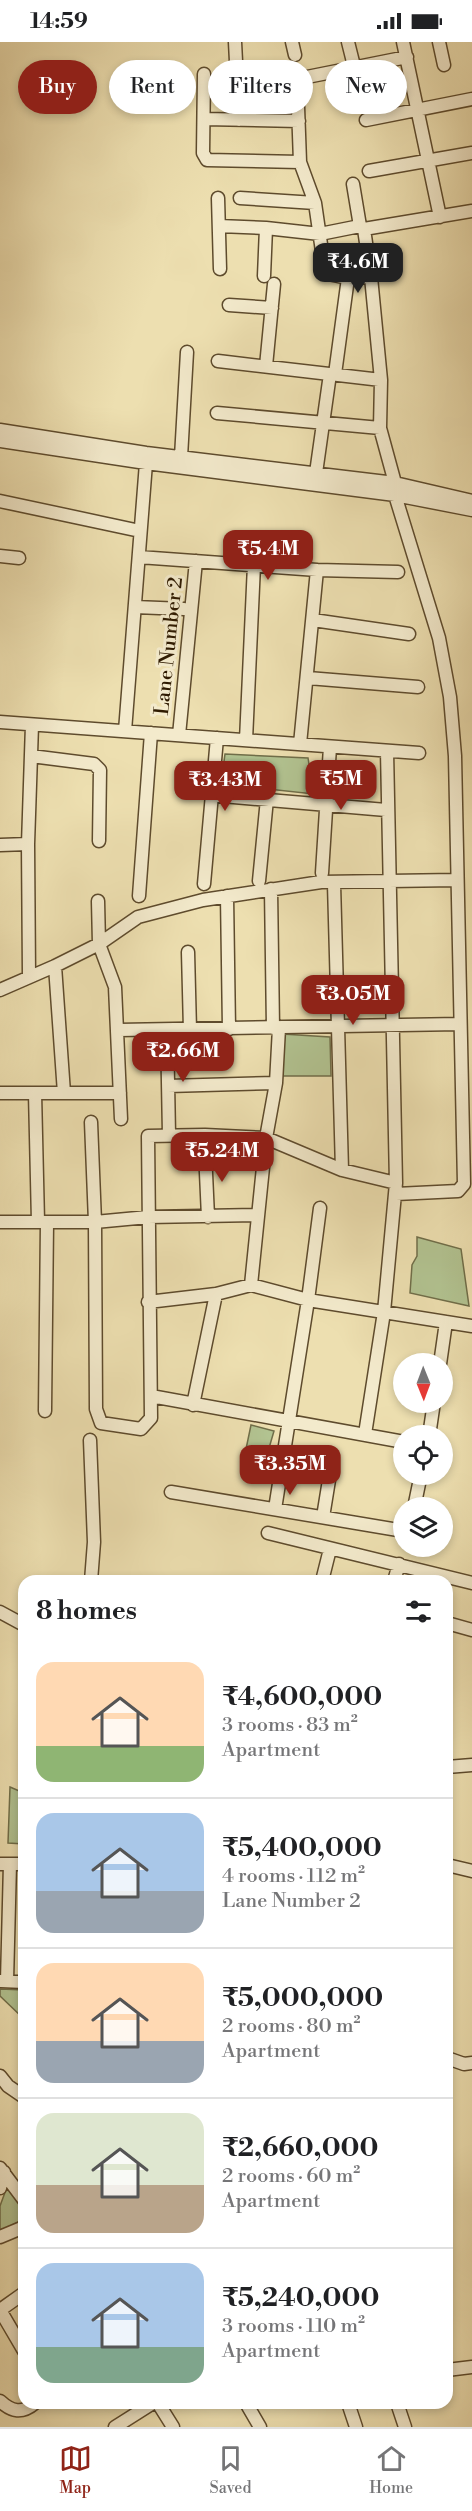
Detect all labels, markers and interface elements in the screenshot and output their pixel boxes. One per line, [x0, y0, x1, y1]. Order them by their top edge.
text: 14:59 [30, 8, 88, 35]
chip: Buy [18, 60, 97, 114]
chip: Rent [109, 60, 196, 114]
chip: Filters [208, 60, 313, 114]
chip: New [325, 60, 407, 114]
pin: ₹4.6M [316, 243, 400, 294]
text: ₹4.6M [327, 250, 389, 275]
pin: ₹5.4M [226, 530, 310, 581]
text: ₹5.4M [237, 537, 299, 562]
street label: Lane Number 2 [150, 576, 189, 716]
pin: ₹5M [312, 760, 370, 811]
pin: ₹3.43M [176, 761, 274, 812]
text: ₹5M [319, 767, 363, 792]
text: ₹3.43M [188, 768, 262, 793]
pin: ₹3.05M [304, 975, 402, 1026]
text: ₹3.05M [315, 982, 391, 1007]
pin: ₹2.66M [134, 1032, 232, 1083]
text: ₹2.66M [146, 1039, 220, 1064]
pin: ₹5.24M [173, 1132, 271, 1183]
text: ₹5.24M [185, 1139, 259, 1164]
north arrow [393, 1353, 453, 1413]
map controls [393, 1353, 453, 1557]
button: locate [393, 1425, 453, 1485]
pin: ₹3.35M [241, 1445, 339, 1496]
text: ₹3.35M [254, 1452, 326, 1477]
button: layers [393, 1497, 453, 1557]
text: 8 homes [36, 1595, 137, 1627]
icon: filters [402, 1595, 435, 1628]
text: ₹4,600,000 [222, 1681, 382, 1713]
icon: home [84, 1686, 156, 1758]
text: 3 rooms · 83 m² [222, 1713, 358, 1738]
text: Apartment [222, 1738, 320, 1763]
text: ₹5,400,000 [222, 1832, 382, 1864]
icon: home [84, 1837, 156, 1909]
text: 4 rooms · 112 m² [222, 1864, 365, 1889]
text: Lane Number 2 [222, 1889, 361, 1914]
text: ₹5,000,000 [222, 1982, 383, 2014]
icon: home [84, 1987, 156, 2059]
text: 2 rooms · 80 m² [222, 2014, 360, 2039]
text: Apartment [222, 2039, 320, 2064]
text: ₹2,660,000 [222, 2132, 378, 2164]
icon: home [84, 2137, 156, 2209]
text: 2 rooms · 60 m² [222, 2164, 360, 2189]
text: Apartment [222, 2189, 320, 2214]
text: ₹5,240,000 [222, 2282, 379, 2314]
icon: home [84, 2287, 156, 2359]
text: 3 rooms · 110 m² [222, 2314, 365, 2339]
text: Apartment [222, 2339, 320, 2364]
tab: Map [59, 2442, 92, 2498]
tab: Saved [210, 2442, 252, 2498]
tab: Home [369, 2442, 413, 2498]

